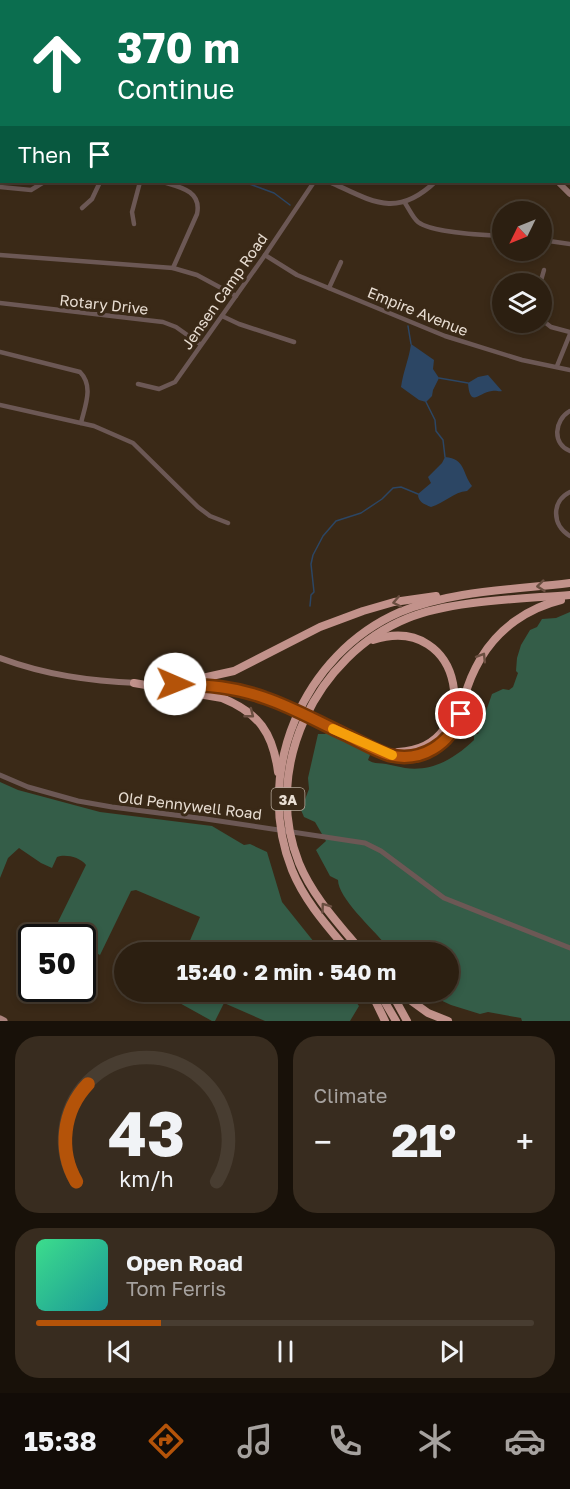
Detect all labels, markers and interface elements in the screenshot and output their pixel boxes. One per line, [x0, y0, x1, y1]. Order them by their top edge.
text: 370 m [117, 22, 240, 72]
icon: ahead [18, 24, 96, 102]
text: Continue [117, 73, 235, 105]
icon: arrive [83, 138, 116, 171]
text: Then [18, 141, 71, 168]
north arrow [492, 201, 552, 261]
map controls [492, 201, 552, 333]
street label: Jensen Camp Road [177, 229, 271, 353]
button: layers [492, 273, 552, 333]
street label: Empire Avenue [365, 283, 471, 339]
street label: Rotary Drive [59, 290, 150, 318]
one-way arrow [537, 580, 546, 592]
one-way arrow [392, 595, 402, 608]
position arrow [143, 652, 207, 716]
one-way arrow [474, 653, 486, 663]
pin [435, 688, 486, 739]
icon: arrive [444, 697, 477, 730]
one-way arrow [243, 706, 254, 717]
street label: Old Pennywell Road [117, 787, 263, 823]
road number: 3A [272, 788, 304, 810]
one-way arrow [321, 902, 332, 913]
speed limit sign: 50 [18, 924, 96, 1002]
text: 15:40 · 2 min · 540 m [177, 958, 396, 985]
text: Climate [314, 1083, 387, 1107]
text: 43 [108, 1095, 185, 1170]
text: 21° [391, 1113, 456, 1167]
text: − [314, 1122, 332, 1161]
text: + [516, 1122, 534, 1161]
text: km/h [119, 1166, 174, 1192]
text: Open Road [126, 1249, 243, 1276]
text: Tom Ferris [126, 1276, 226, 1300]
icon: previous [103, 1335, 136, 1368]
icon: pause [269, 1335, 302, 1368]
icon: next [435, 1335, 468, 1368]
icon: directions [145, 1420, 187, 1462]
icon: music [234, 1420, 276, 1462]
icon: phone [324, 1420, 366, 1462]
icon: climate [414, 1420, 456, 1462]
icon: car [504, 1420, 546, 1462]
text: 15:38 [24, 1425, 97, 1457]

